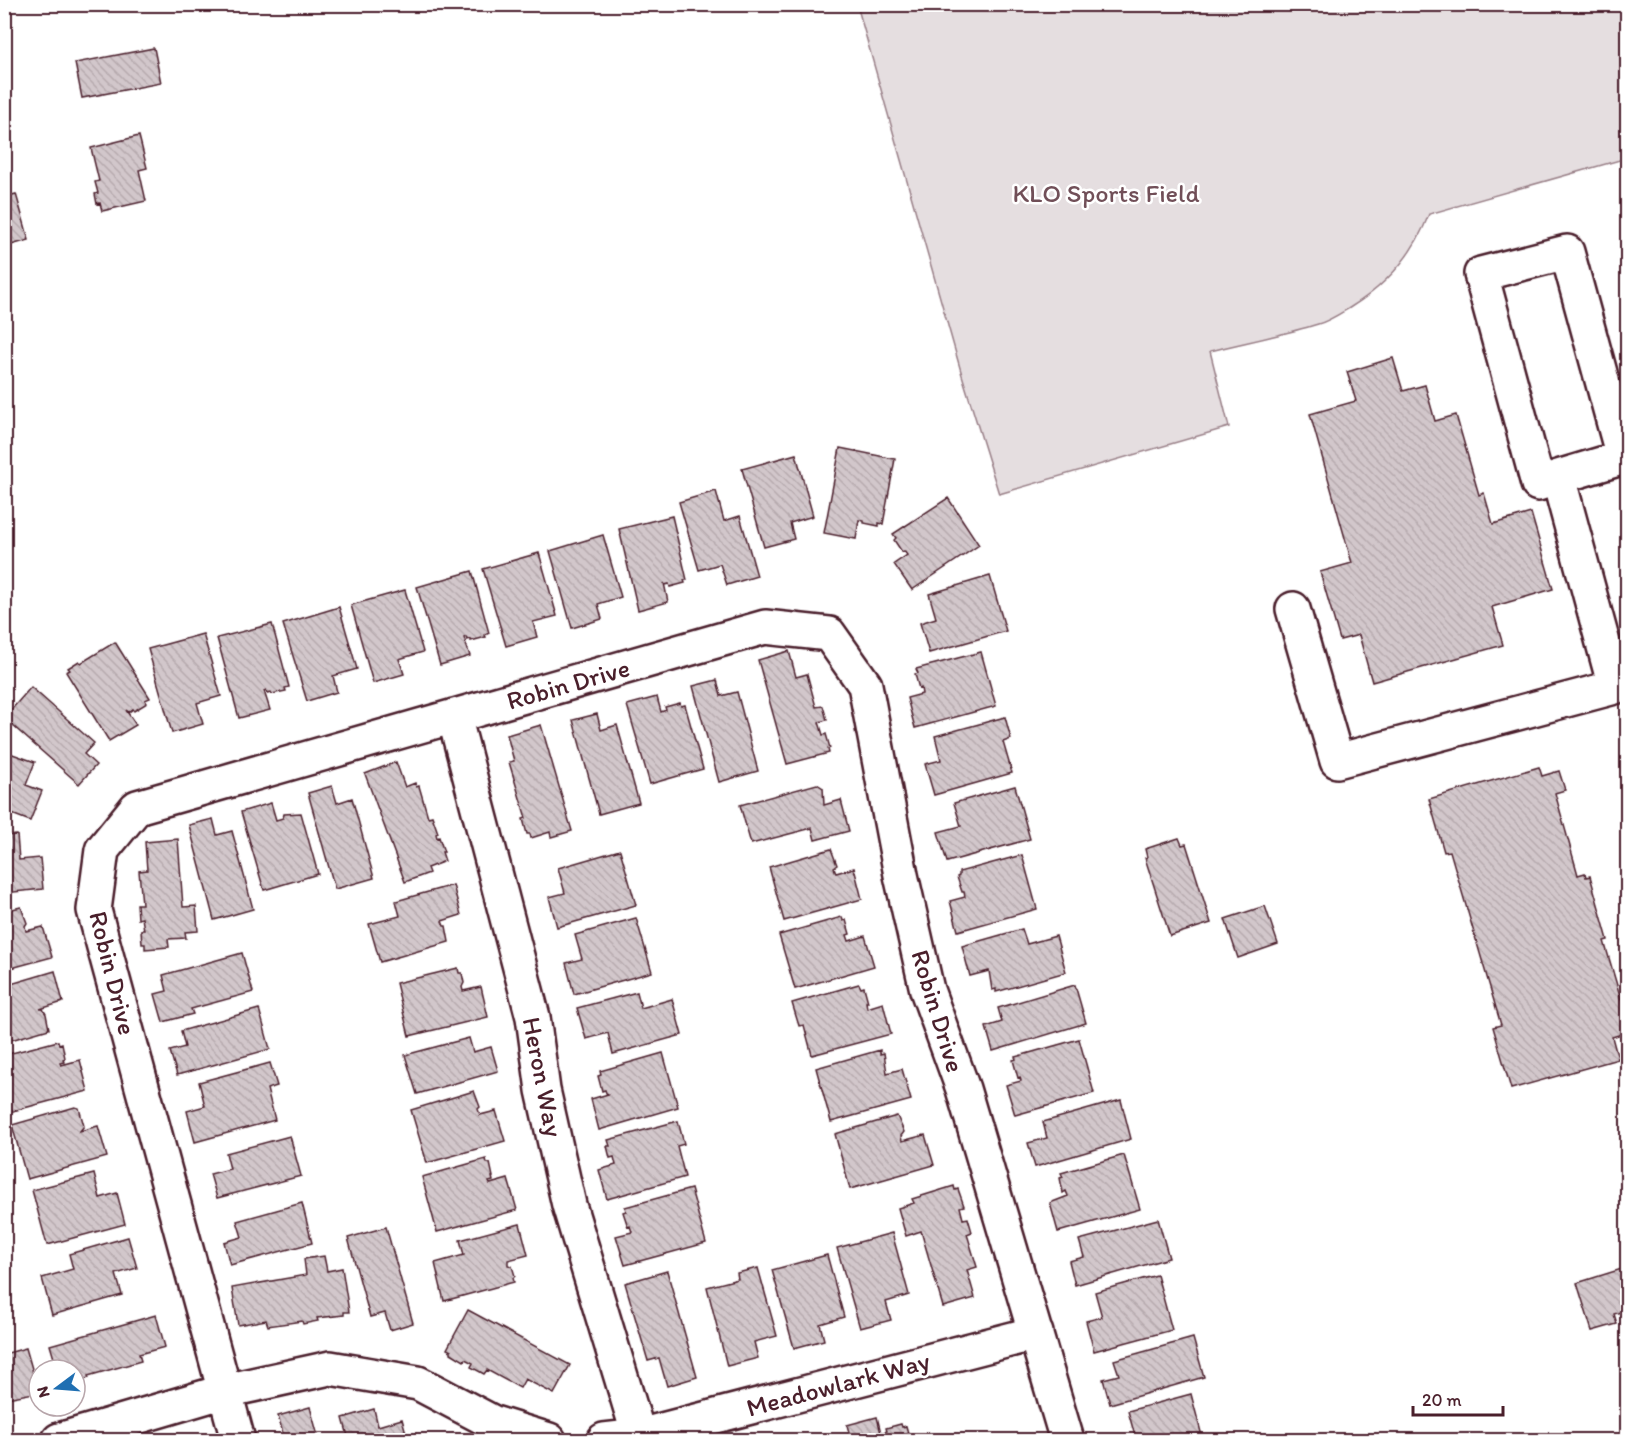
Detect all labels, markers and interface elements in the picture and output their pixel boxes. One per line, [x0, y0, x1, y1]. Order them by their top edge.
park label: KLO Sports Field [1012, 177, 1200, 209]
street label: Robin Drive [503, 651, 633, 717]
street label: Robin Drive [82, 908, 144, 1038]
street label: Robin Drive [904, 946, 972, 1076]
street label: Heron Way [516, 1014, 570, 1140]
street label: Meadowlark Way [743, 1344, 933, 1424]
north arrow [27, 1358, 87, 1418]
scale bar [1413, 1379, 1503, 1417]
text: N [32, 1384, 54, 1400]
text: 20 m [1422, 1389, 1462, 1411]

